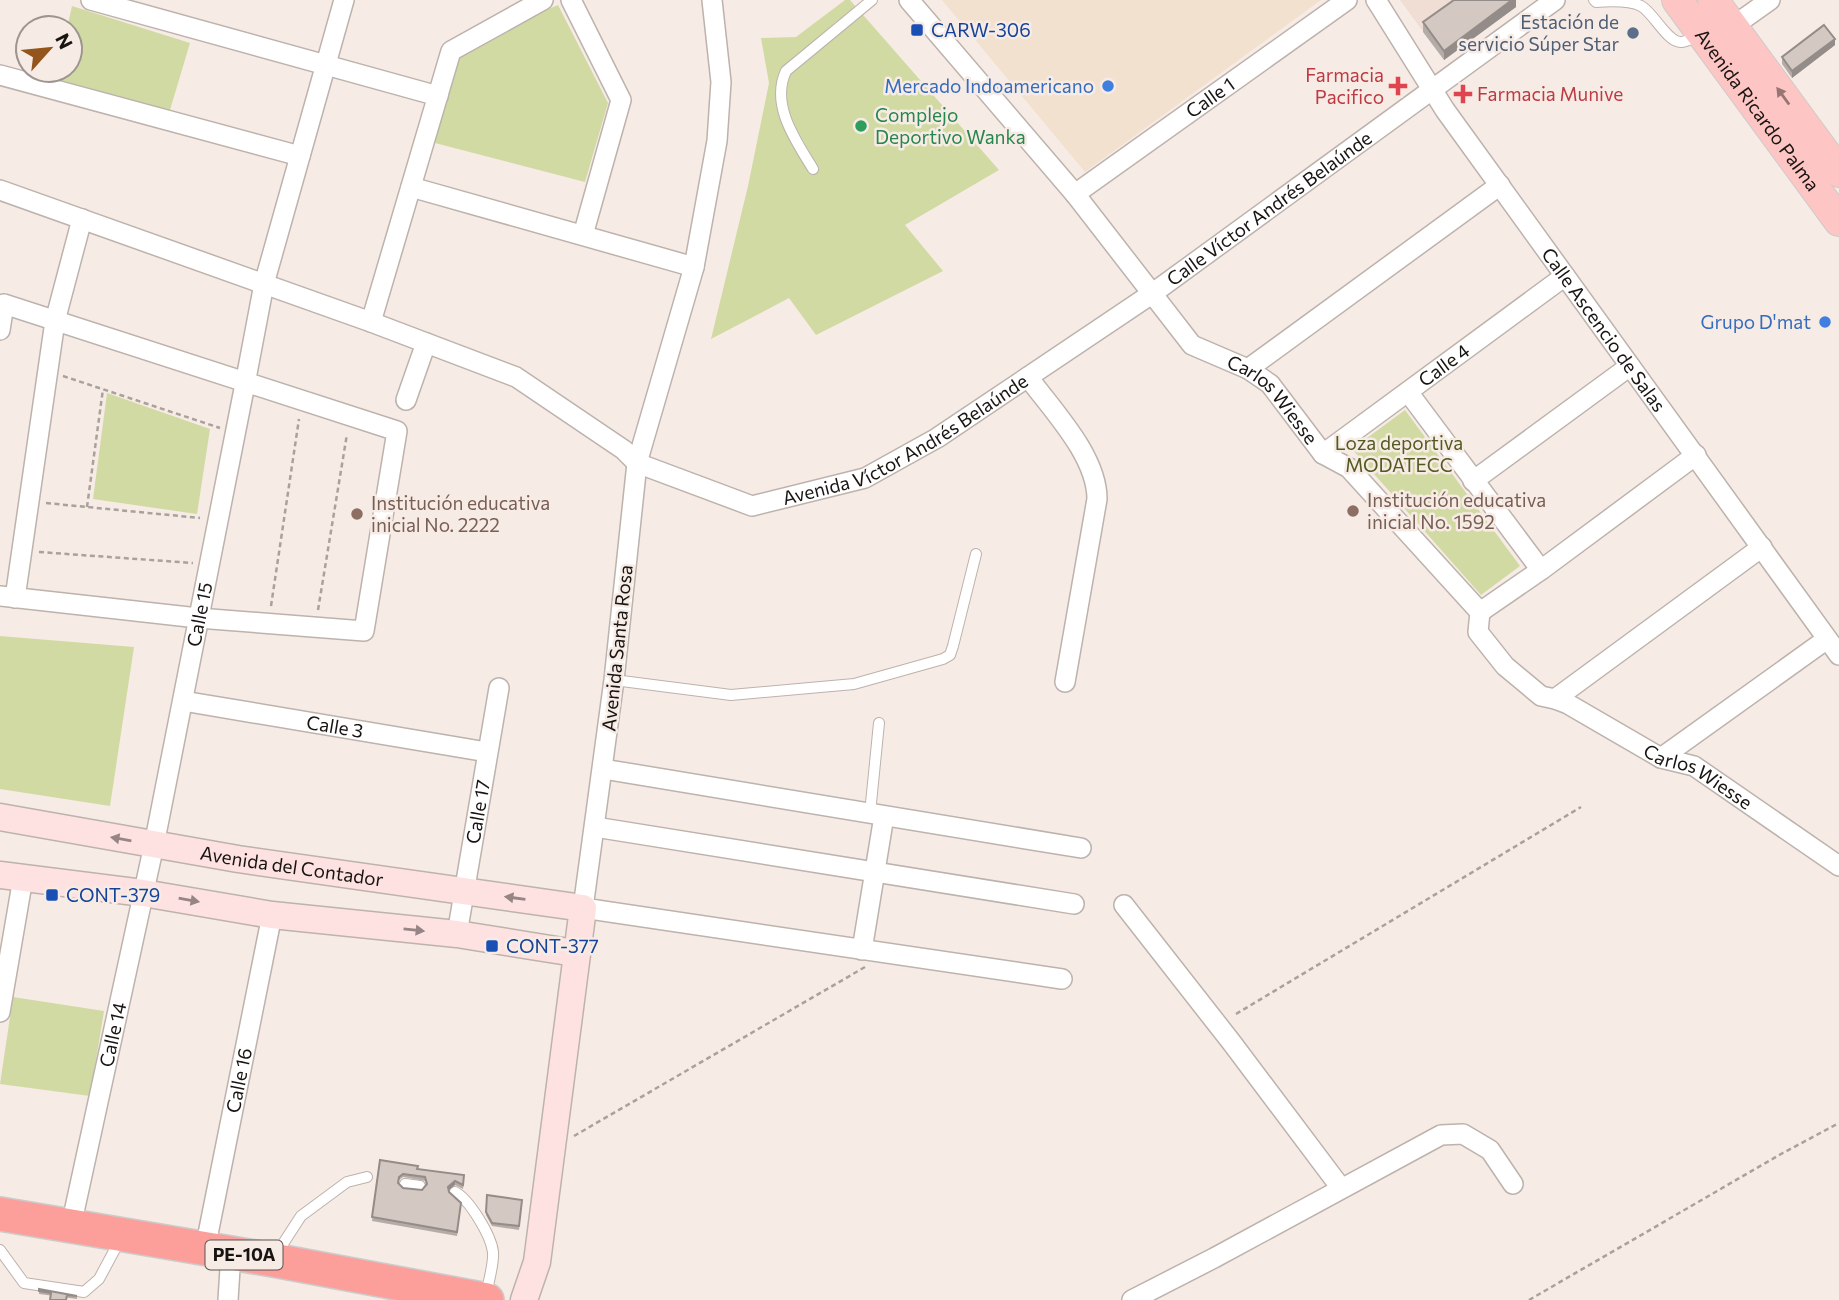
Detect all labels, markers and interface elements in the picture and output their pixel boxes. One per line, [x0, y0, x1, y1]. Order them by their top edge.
place label: Estación de servicio Súper Star [1458, 10, 1619, 55]
north arrow [14, 14, 84, 84]
place label: CARW-306 [931, 18, 1031, 41]
marker: CARW-306 [909, 22, 925, 38]
street label: Avenida Ricardo Palma [1691, 24, 1825, 195]
marker: Estación de servicio Súper Star [1625, 25, 1641, 41]
text: N [51, 29, 78, 53]
place label: Farmacia Pacifico [1305, 63, 1384, 108]
street label: Calle 1 [1181, 72, 1239, 122]
place label: Mercado Indoamericano [884, 74, 1094, 97]
marker: Mercado Indoamericano [1100, 78, 1116, 94]
marker: Farmacia Pacifico [1390, 78, 1406, 94]
place label: Farmacia Munive [1477, 82, 1623, 105]
marker: Farmacia Munive [1455, 86, 1471, 102]
one-way arrow [1777, 87, 1791, 105]
place label: Complejo Deportivo Wanka [875, 103, 1026, 148]
marker: Complejo Deportivo Wanka [853, 118, 869, 134]
street label: Calle Víctor Andrés Belaúnde [1162, 126, 1376, 290]
street label: Calle Ascencio de Salas [1537, 243, 1671, 416]
place label: Grupo D'mat [1701, 310, 1811, 333]
marker: Grupo D'mat [1817, 314, 1833, 330]
street label: Calle 4 [1413, 338, 1474, 391]
street label: Carlos Wiesse [1224, 349, 1323, 448]
street label: Avenida Víctor Andrés Belaúnde [780, 369, 1032, 509]
park label: Loza deportiva MODATECC [1335, 431, 1463, 476]
place label: Institución educativa inicial No. 1592 [1367, 488, 1546, 533]
place label: Institución educativa inicial No. 2222 [371, 491, 550, 536]
marker: Institución educativa inicial No. 1592 [1345, 503, 1361, 519]
marker: Institución educativa inicial No. 2222 [349, 506, 365, 522]
street label: Avenida Santa Rosa [596, 564, 637, 732]
street label: Calle 15 [181, 580, 217, 649]
street label: Calle 3 [305, 710, 365, 742]
street label: Carlos Wiesse [1640, 738, 1757, 814]
street label: Calle 17 [461, 778, 494, 845]
one-way arrow [110, 833, 132, 844]
street label: Avenida del Contador [199, 841, 385, 891]
place label: CONT-379 [66, 883, 160, 906]
marker: CONT-379 [44, 887, 60, 903]
one-way arrow [504, 892, 526, 903]
one-way arrow [178, 895, 200, 906]
one-way arrow [404, 924, 426, 935]
place label: CONT-377 [506, 934, 599, 957]
marker: CONT-377 [484, 938, 500, 954]
street label: Calle 14 [94, 1000, 130, 1069]
street label: Calle 16 [221, 1046, 256, 1115]
road number: PE-10A [205, 1240, 282, 1270]

